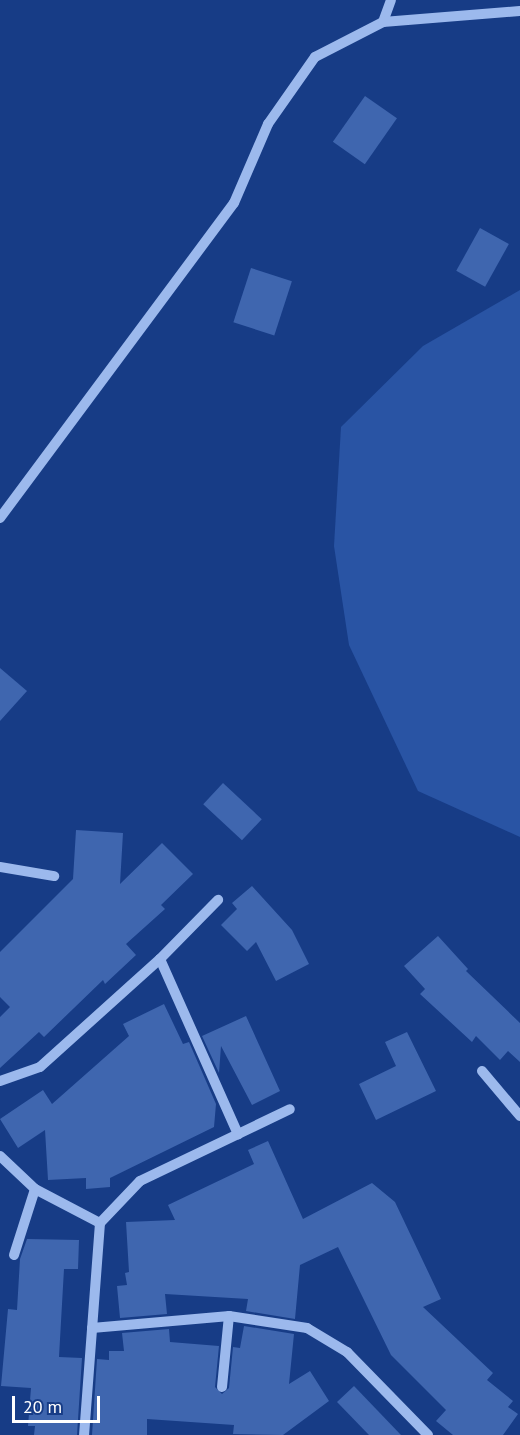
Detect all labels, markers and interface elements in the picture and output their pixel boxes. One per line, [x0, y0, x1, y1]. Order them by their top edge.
scale bar [15, 1384, 104, 1422]
text: 20 m [23, 1395, 62, 1418]

